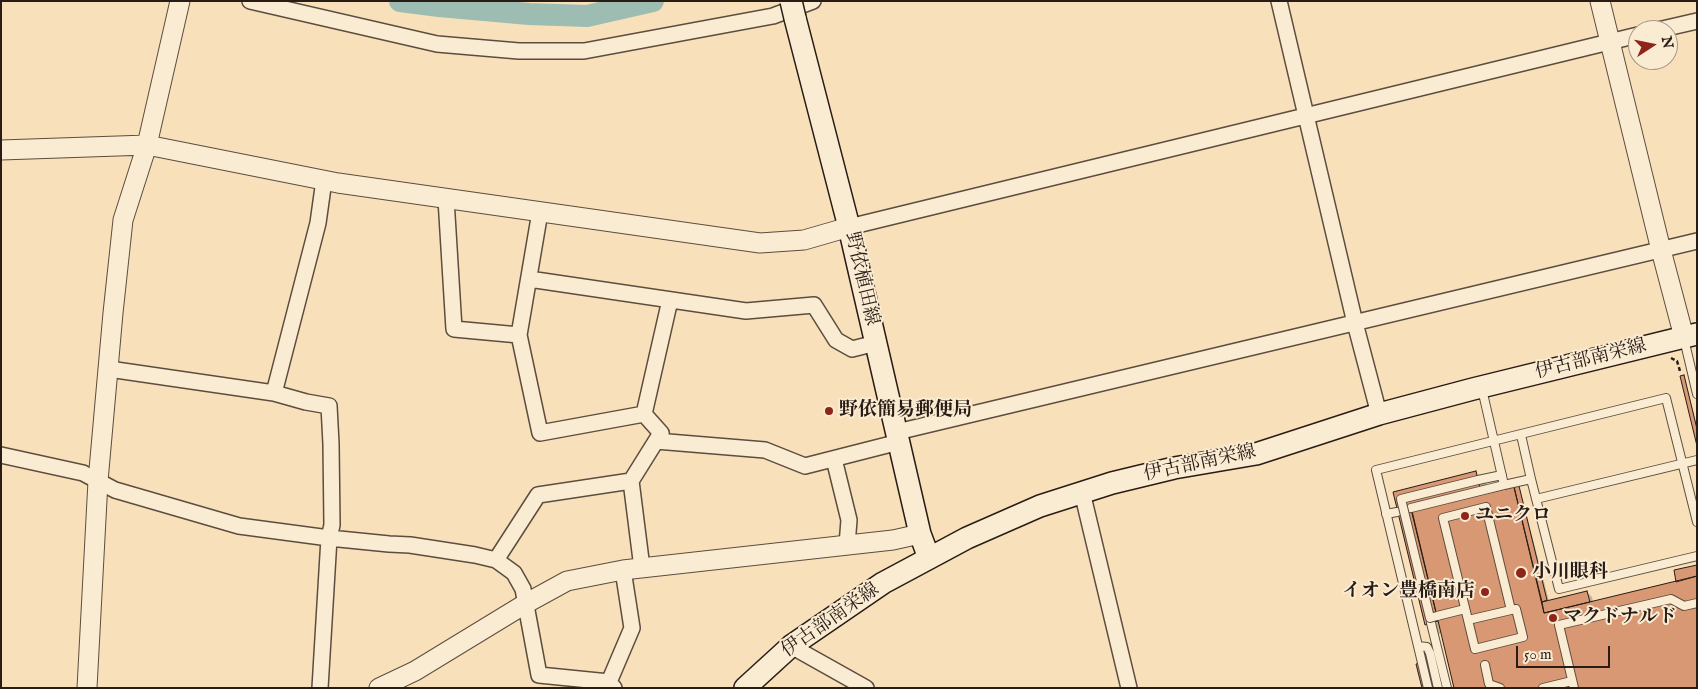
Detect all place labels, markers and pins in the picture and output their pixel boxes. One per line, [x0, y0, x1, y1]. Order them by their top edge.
place label: 野依簡易郵便局 [839, 400, 972, 422]
marker: 野依簡易郵便局 [823, 405, 835, 417]
place label: ユニクロ [1475, 505, 1551, 527]
marker: ユニクロ [1459, 510, 1471, 522]
place label: 小川眼科 [1532, 562, 1608, 584]
marker: 小川眼科 [1514, 566, 1528, 580]
place label: イオン豊橋南店 [1342, 581, 1475, 603]
marker: イオン豊橋南店 [1479, 586, 1491, 598]
place label: マクドナルド [1563, 607, 1677, 629]
marker: マクドナルド [1547, 612, 1559, 624]

